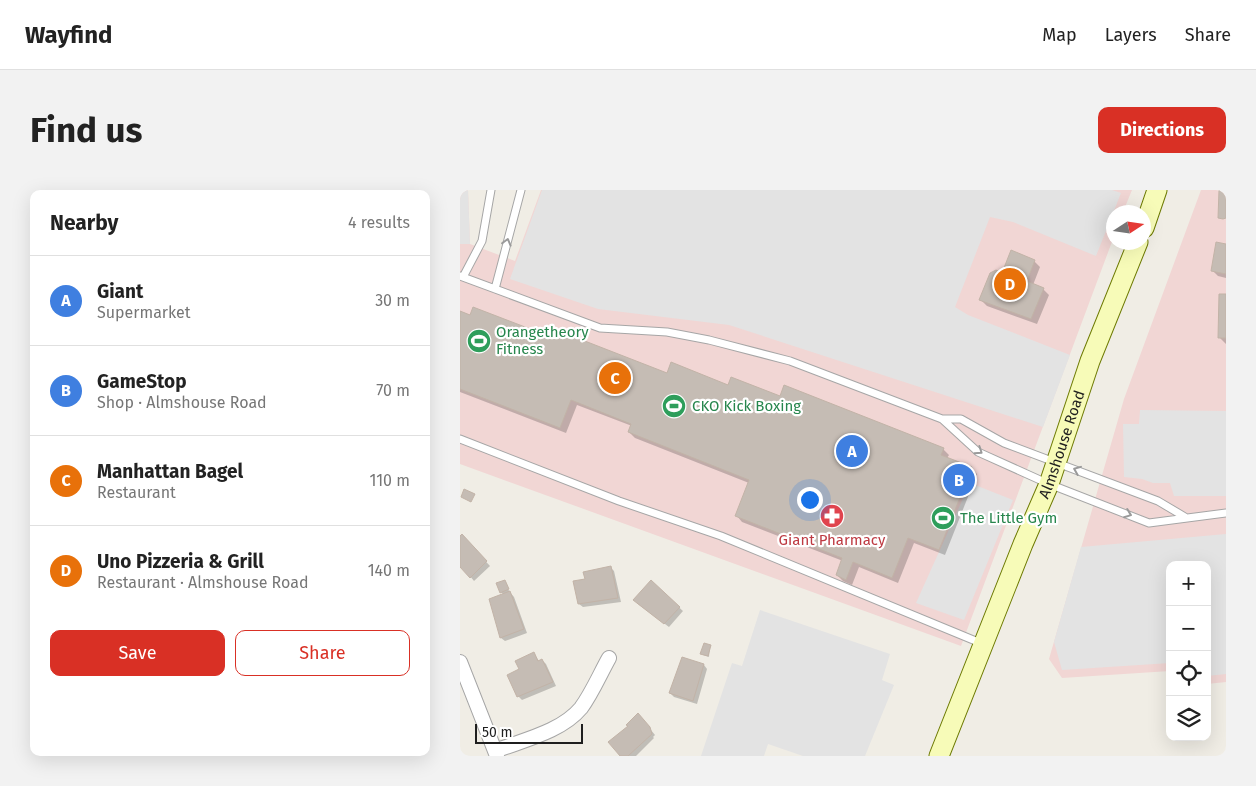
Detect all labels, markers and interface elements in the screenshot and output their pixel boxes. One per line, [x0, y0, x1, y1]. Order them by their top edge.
text: Wayfind [25, 21, 112, 49]
text: Map [1042, 24, 1077, 46]
text: Layers [1105, 24, 1157, 46]
text: Share [1185, 24, 1231, 46]
button: Directions [1098, 107, 1226, 153]
text: Find us [30, 109, 142, 151]
north arrow [1106, 205, 1151, 250]
text: Nearby [50, 210, 118, 236]
text: 4 results [348, 213, 410, 232]
one-way arrow [501, 237, 512, 246]
pin: D [994, 265, 1026, 303]
text: Giant [97, 280, 143, 303]
text: A [61, 291, 71, 310]
text: 30 m [375, 291, 410, 310]
text: Supermarket [97, 303, 191, 322]
place label: Orangetheory Fitness [496, 323, 589, 358]
sports icon: Orangetheory Fitness [466, 328, 492, 354]
pin: C [599, 359, 631, 397]
text: GameStop [97, 370, 187, 393]
text: B [61, 381, 71, 400]
text: 70 m [376, 381, 410, 400]
street label: Almshouse Road [1035, 388, 1089, 501]
text: Shop · Almshouse Road [97, 393, 267, 412]
sports icon: CKO Kick Boxing [661, 393, 687, 419]
place label: CKO Kick Boxing [692, 397, 801, 415]
pin: A [836, 432, 868, 470]
one-way arrow [973, 445, 982, 454]
text: Manhattan Bagel [97, 460, 243, 483]
pin: B [943, 461, 975, 499]
one-way arrow [1073, 466, 1082, 476]
text: C [61, 471, 71, 490]
text: 110 m [369, 471, 410, 490]
text: Restaurant [97, 483, 176, 502]
your location [797, 487, 823, 513]
pharmacy icon: Giant Pharmacy [819, 503, 845, 529]
sports icon: The Little Gym [930, 505, 956, 531]
one-way arrow [1123, 508, 1132, 518]
place label: The Little Gym [960, 509, 1057, 527]
place label: Giant Pharmacy [779, 531, 886, 549]
text: Uno Pizzeria & Grill [97, 550, 264, 573]
text: D [61, 561, 71, 580]
text: 140 m [368, 561, 410, 580]
map controls [1166, 561, 1211, 741]
button: + [1166, 561, 1211, 606]
text: Restaurant · Almshouse Road [97, 573, 309, 592]
button: − [1166, 606, 1211, 651]
button: Save [50, 630, 225, 676]
button: Share [235, 630, 410, 676]
button: locate [1166, 651, 1211, 696]
button: layers [1166, 696, 1211, 741]
scale bar [475, 721, 582, 744]
text: 50 m [482, 724, 513, 741]

